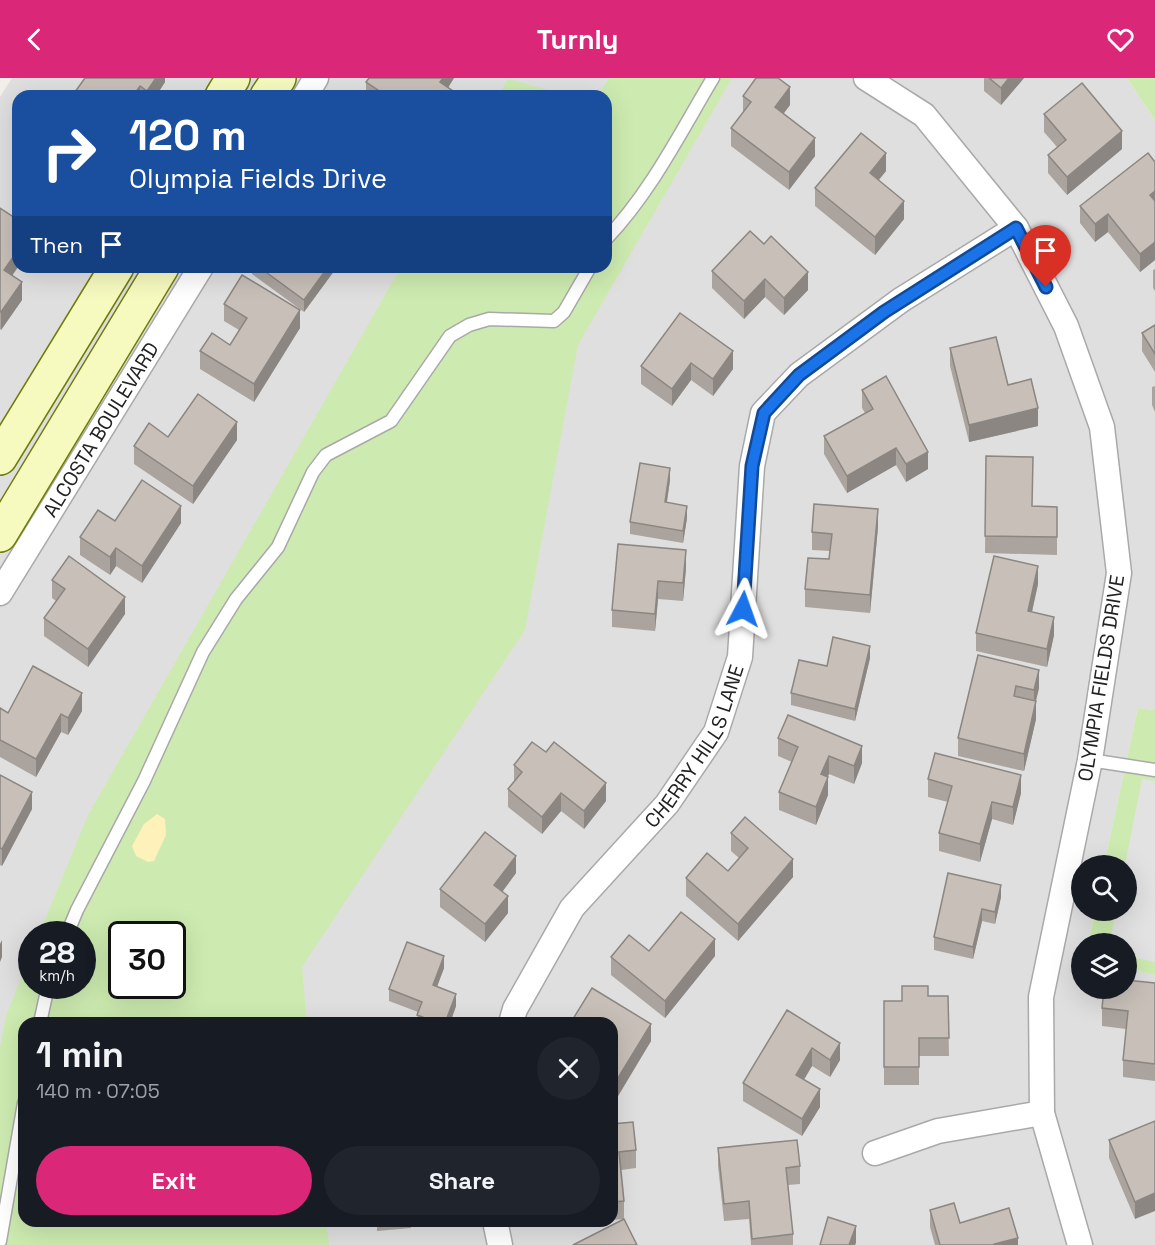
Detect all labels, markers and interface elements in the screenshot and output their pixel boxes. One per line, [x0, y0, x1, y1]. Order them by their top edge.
text: Turnly [537, 22, 618, 57]
icon: back [18, 23, 51, 56]
icon: heart [1104, 23, 1137, 56]
text: 120 m [129, 109, 247, 162]
icon: right [30, 114, 108, 192]
text: Olympia Fields Drive [129, 161, 387, 196]
pin [1020, 225, 1071, 287]
icon: arrive [95, 228, 128, 261]
text: Then [30, 231, 83, 259]
icon: arrive [1029, 234, 1062, 267]
street label: ALCOSTA BOULEVARD [37, 337, 165, 522]
street label: OLYMPIA FIELDS DRIVE [1072, 573, 1130, 783]
position arrow [711, 577, 775, 641]
street label: CHERRY HILLS LANE [639, 662, 750, 833]
map controls [1071, 855, 1137, 999]
button: search [1071, 855, 1137, 921]
speed limit sign: 30 [108, 921, 186, 999]
text: 28 [39, 933, 75, 972]
button: layers [1071, 933, 1137, 999]
text: km/h [39, 966, 75, 985]
text: 1 min [36, 1032, 124, 1078]
button: close [537, 1037, 600, 1100]
text: 140 m · 07:05 [36, 1078, 160, 1104]
button: Exit [36, 1146, 312, 1215]
button: Share [324, 1146, 600, 1215]

